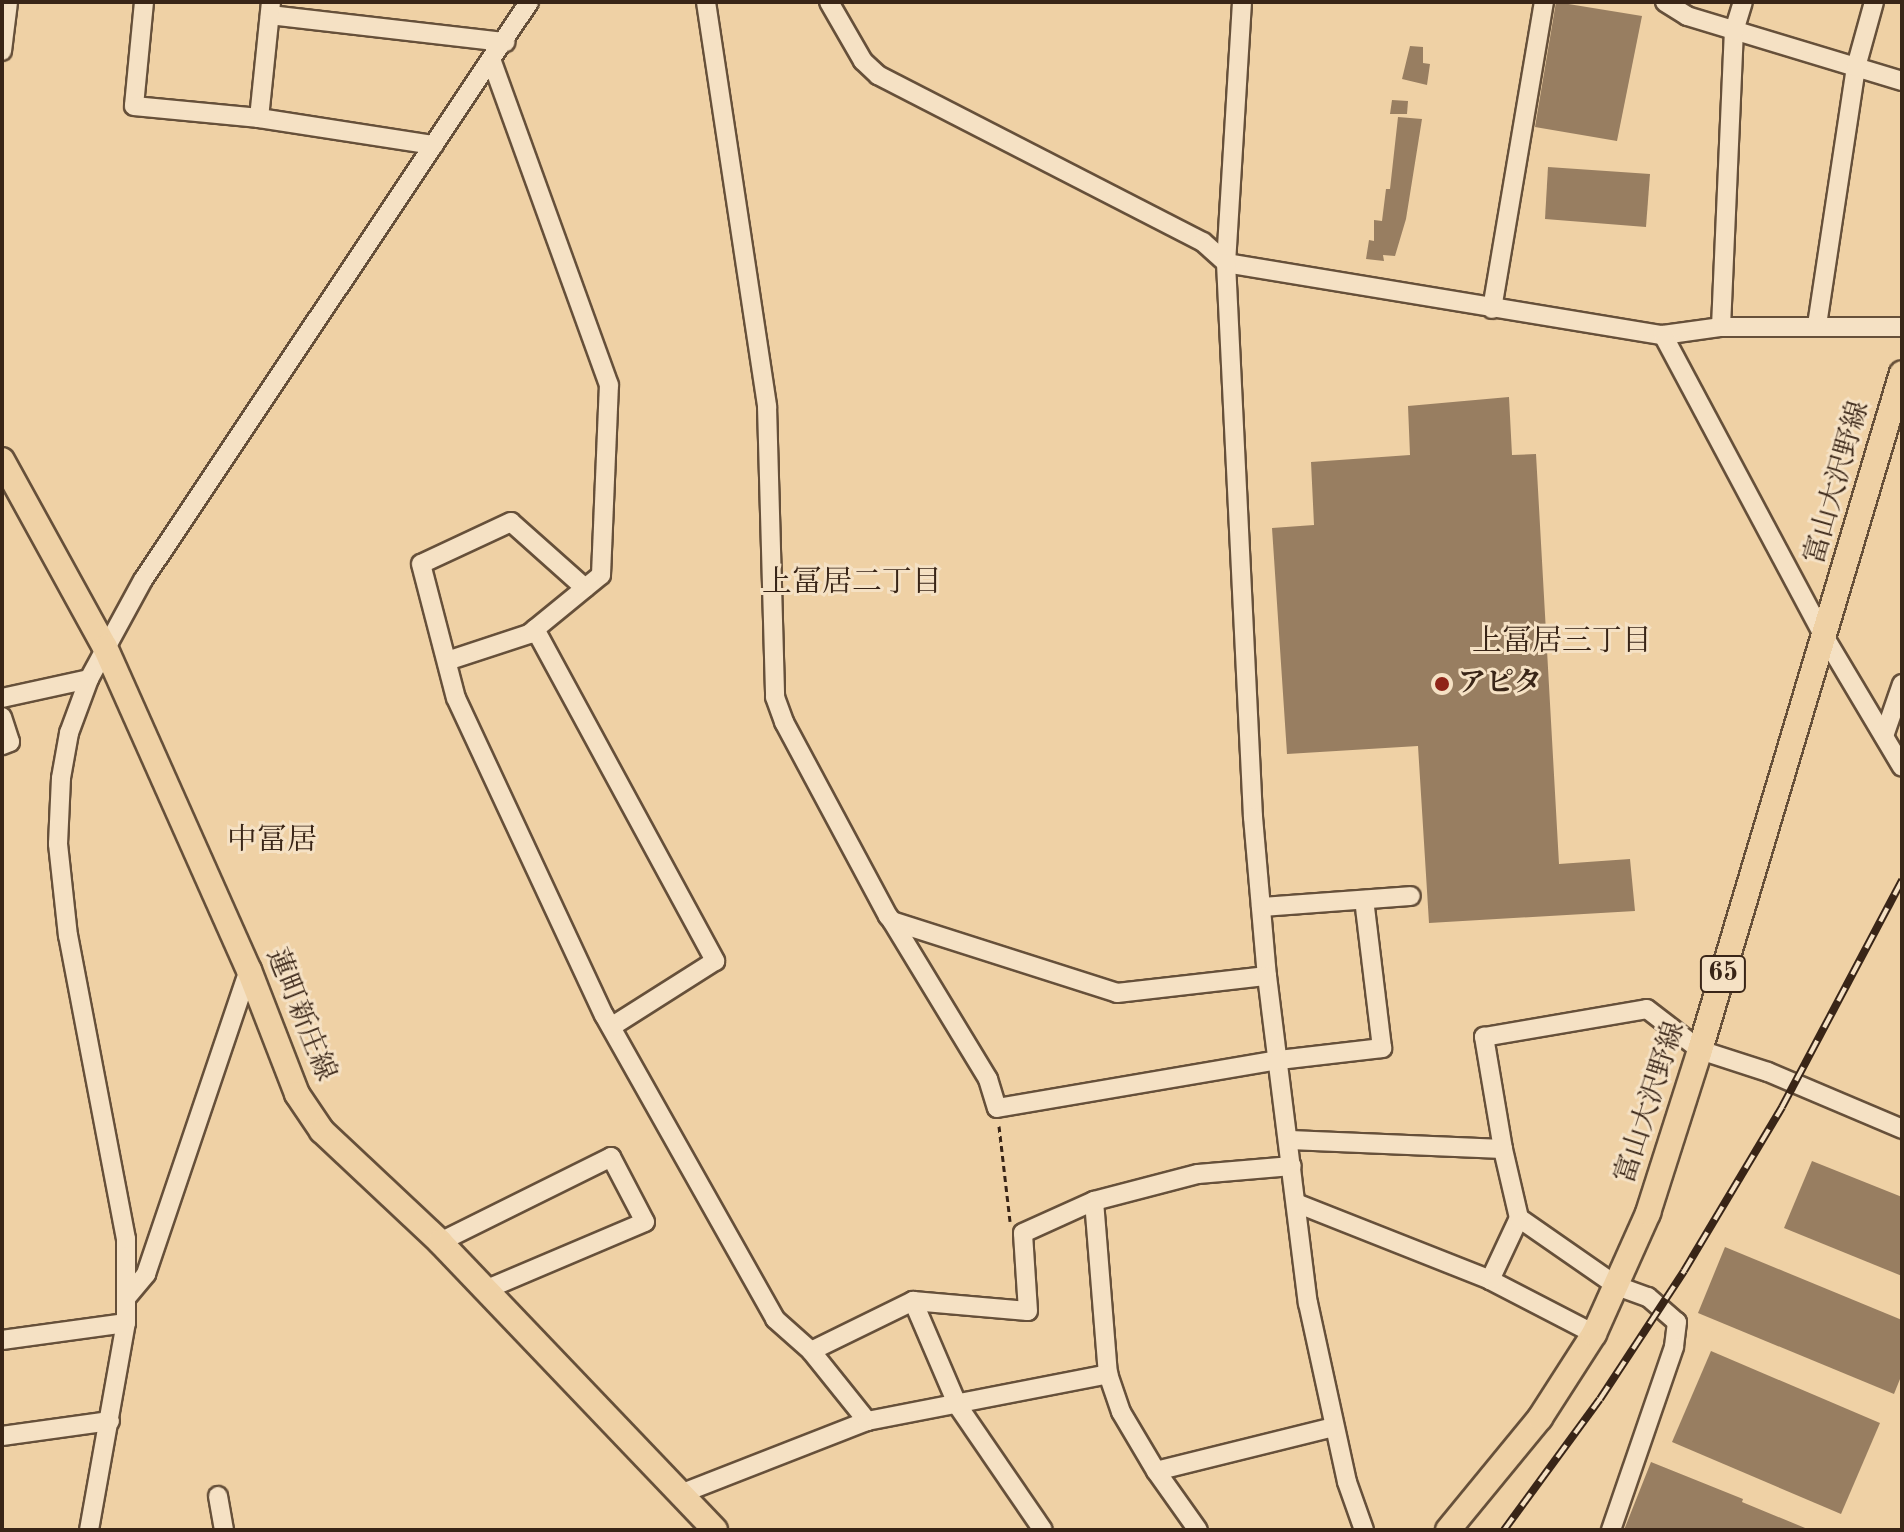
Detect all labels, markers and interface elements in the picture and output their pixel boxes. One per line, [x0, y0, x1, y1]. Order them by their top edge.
street label: 富山大沢野線 [1799, 398, 1877, 568]
district label: 上冨居二丁目 [762, 565, 942, 601]
district label: 上冨居三丁目 [1472, 624, 1652, 660]
place label: アピタ [1458, 667, 1542, 701]
marker: アピタ [1433, 675, 1451, 693]
district label: 中冨居 [227, 823, 317, 859]
street label: 蓮町新庄線 [258, 944, 342, 1086]
road number: 65 [1699, 952, 1747, 996]
street label: 富山大沢野線 [1609, 1018, 1693, 1188]

